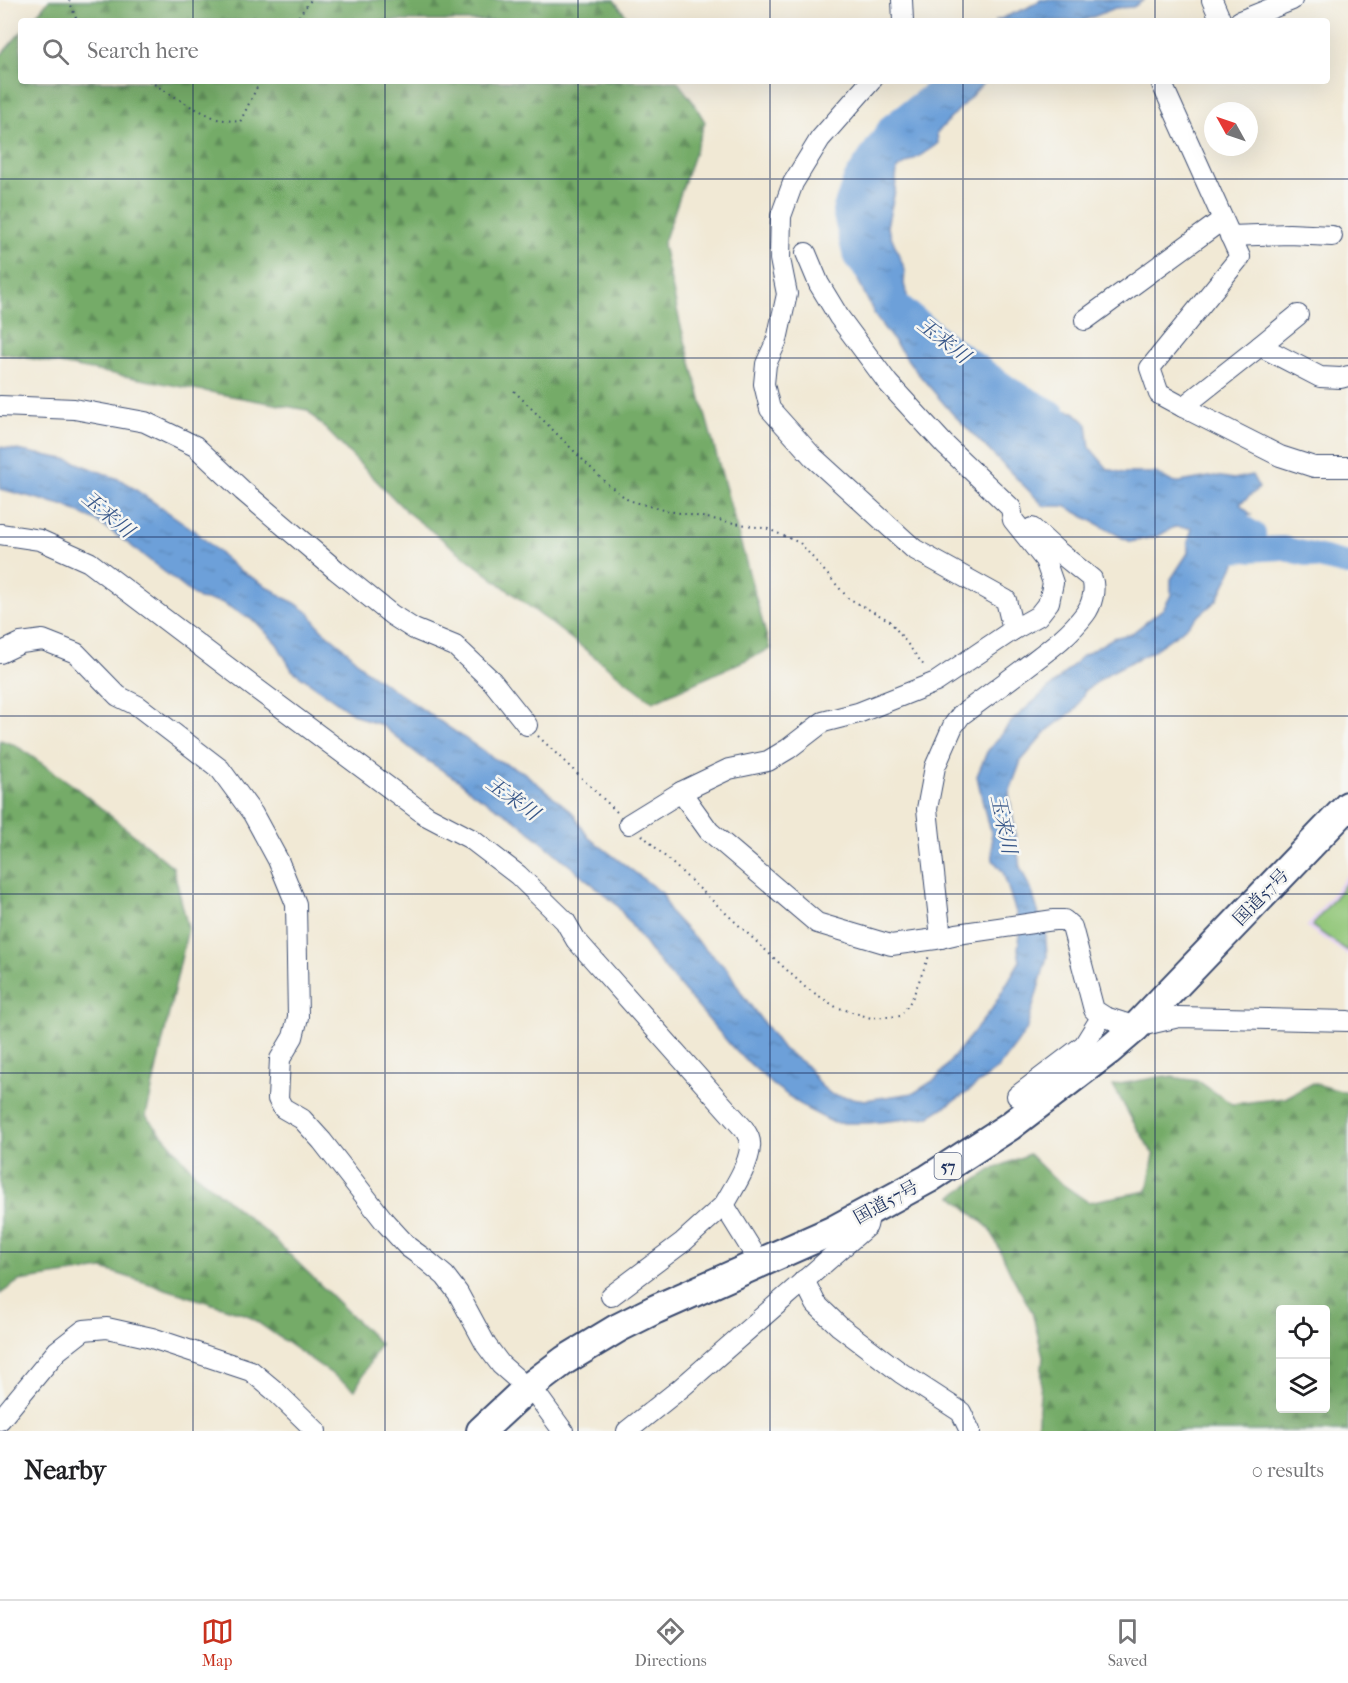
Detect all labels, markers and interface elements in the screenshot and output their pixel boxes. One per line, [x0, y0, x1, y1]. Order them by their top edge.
search box [18, 18, 1330, 84]
icon: search [39, 35, 72, 68]
text: Search here [87, 38, 199, 64]
north arrow [1204, 102, 1258, 156]
water label: 玉来川 [913, 313, 976, 369]
water label: 玉来川 [77, 486, 140, 544]
water label: 玉来川 [482, 771, 545, 827]
water label: 玉来川 [986, 792, 1021, 858]
street label: 国道57号 [1229, 865, 1293, 930]
road number: 57 [934, 1153, 962, 1179]
street label: 国道57号 [850, 1176, 922, 1229]
map controls [1276, 1305, 1330, 1413]
button: locate [1276, 1305, 1330, 1359]
button: layers [1276, 1359, 1330, 1413]
text: Nearby [24, 1455, 106, 1486]
text: 0 results [1252, 1459, 1324, 1482]
tab: Map [201, 1615, 234, 1670]
tab: Directions [635, 1615, 707, 1670]
tab: Saved [1108, 1615, 1147, 1670]

